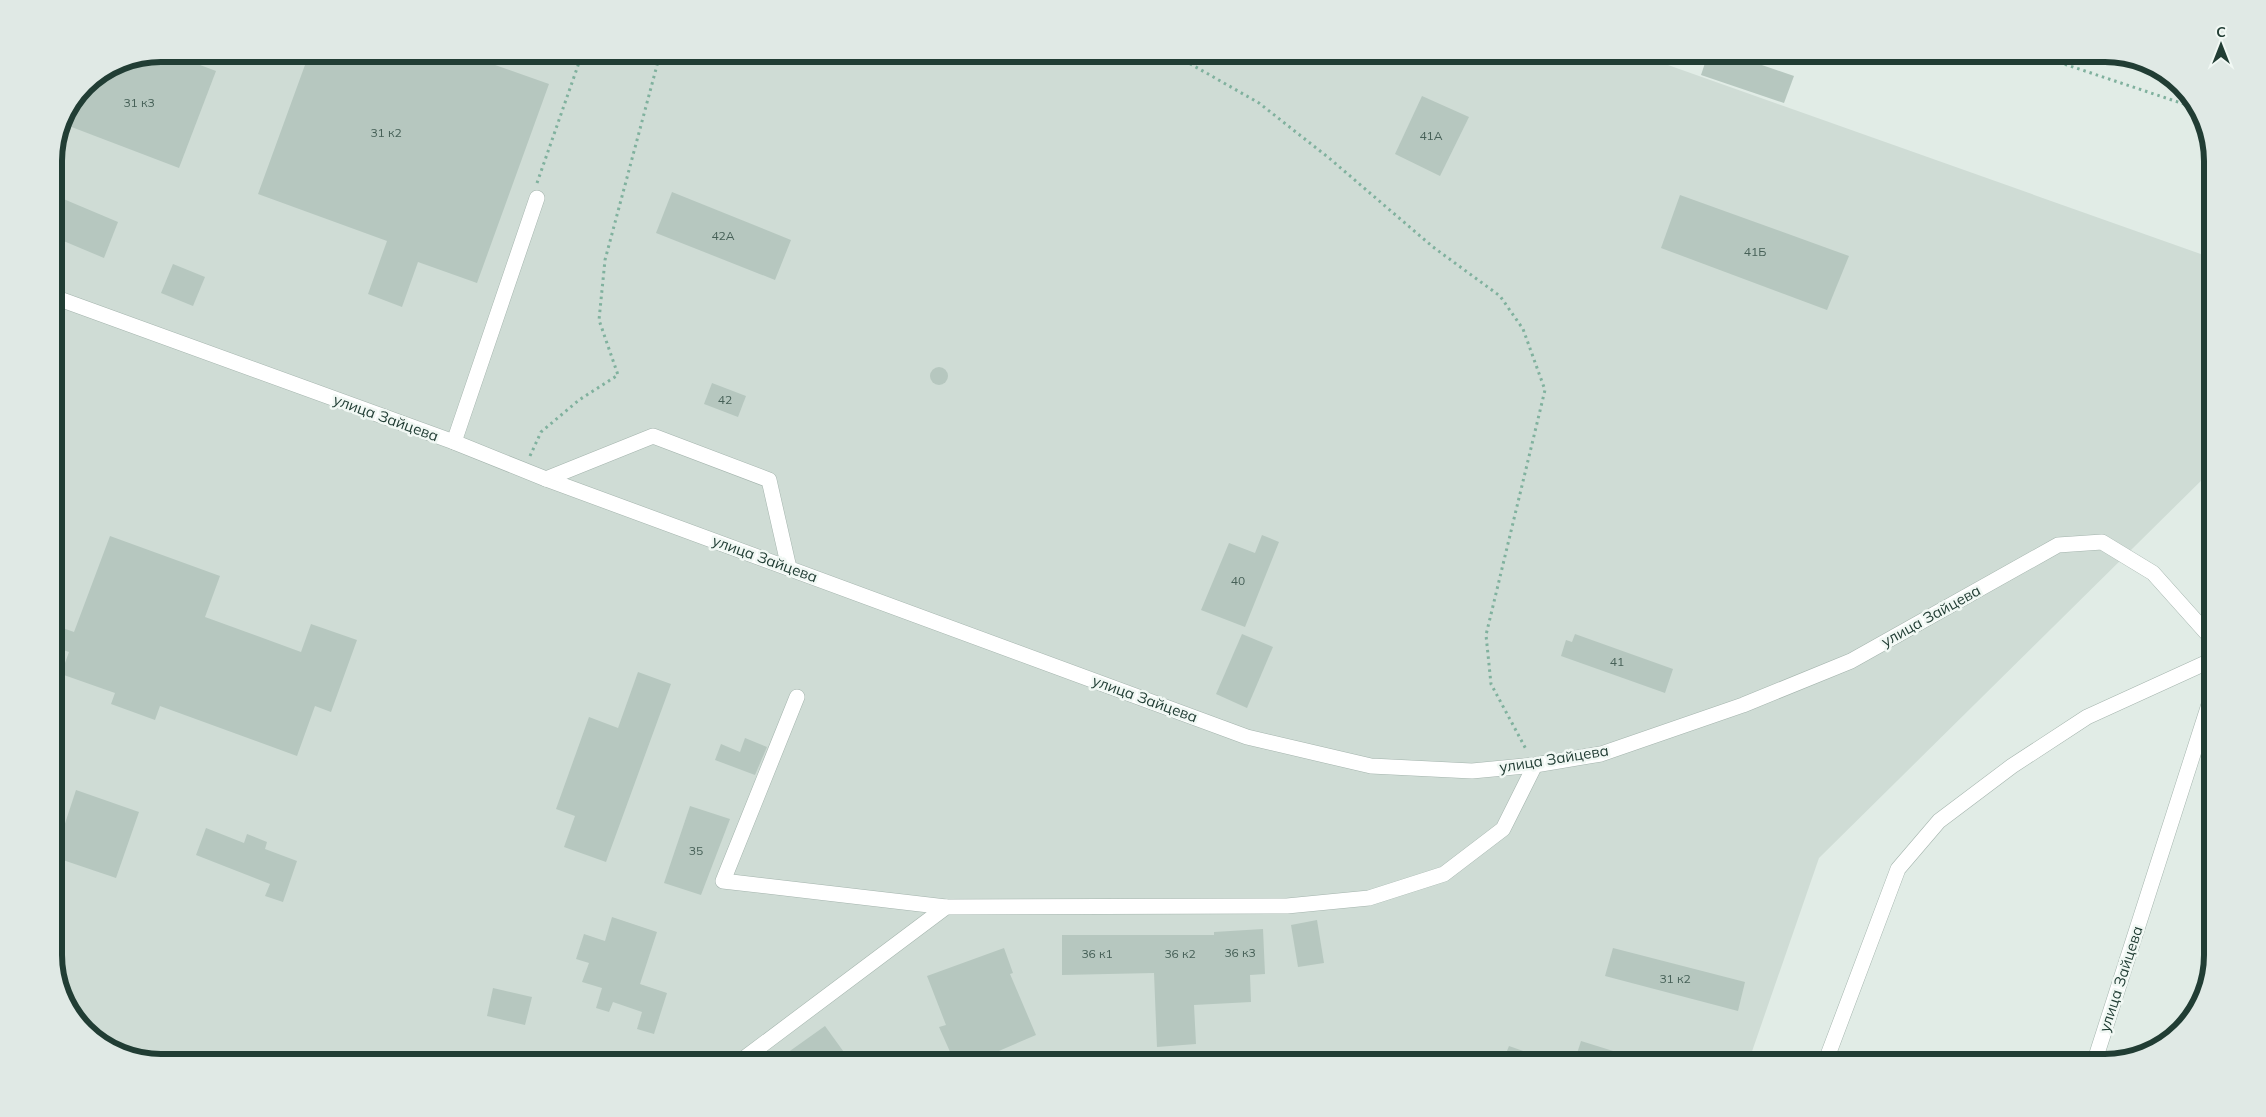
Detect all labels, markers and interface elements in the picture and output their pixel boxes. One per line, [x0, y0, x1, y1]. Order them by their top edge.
north arrow [2196, 20, 2246, 70]
text: С [2216, 23, 2226, 41]
house number: 31 к3 [123, 95, 155, 110]
house number: 31 к2 [370, 125, 402, 140]
house number: 41А [1419, 128, 1443, 143]
house number: 42А [711, 228, 735, 243]
house number: 41Б [1744, 244, 1766, 259]
street label: улица Зайцева [331, 390, 441, 445]
house number: 42 [718, 392, 732, 407]
street label: улица Зайцева [710, 531, 820, 586]
house number: 40 [1231, 573, 1245, 588]
street label: улица Зайцева [1878, 580, 1984, 651]
house number: 41 [1610, 654, 1624, 669]
street label: улица Зайцева [1090, 671, 1200, 726]
street label: улица Зайцева [1498, 740, 1610, 777]
house number: 35 [689, 843, 703, 858]
street label: улица Зайцева [2094, 923, 2147, 1034]
house number: 36 к3 [1224, 945, 1256, 960]
house number: 36 к1 [1081, 946, 1113, 961]
house number: 36 к2 [1164, 946, 1196, 961]
house number: 31 к2 [1659, 971, 1691, 986]

